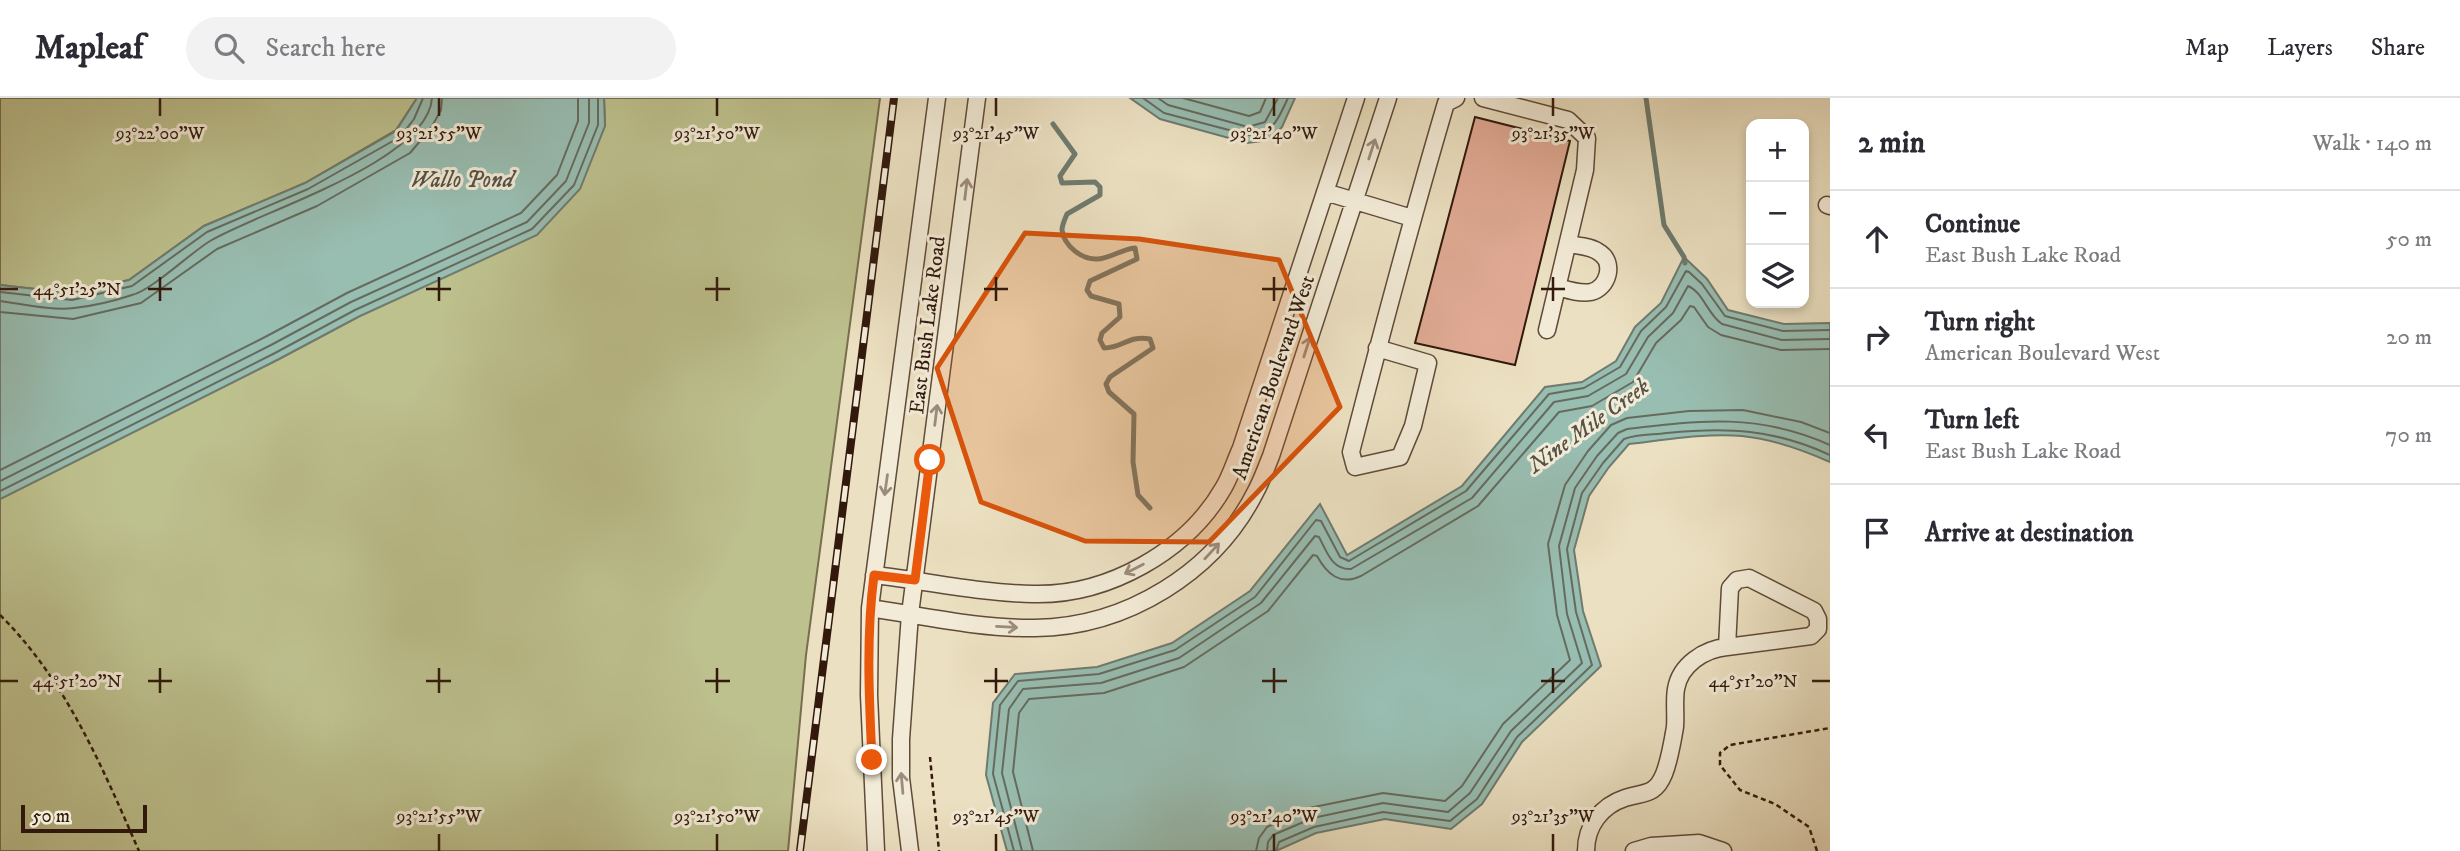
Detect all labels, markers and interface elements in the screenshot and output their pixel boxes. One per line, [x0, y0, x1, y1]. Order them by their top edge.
search box [186, 17, 676, 80]
text: Mapleaf [35, 28, 144, 69]
icon: search [210, 29, 248, 67]
text: Search here [266, 32, 386, 65]
text: Map [2185, 33, 2229, 63]
text: Layers [2267, 33, 2333, 63]
text: Share [2371, 33, 2425, 63]
map controls [1746, 119, 1809, 308]
button: + [1746, 119, 1809, 182]
text: 93°22'00"W [115, 123, 205, 145]
text: 93°21'55"W [396, 123, 482, 145]
text: 93°21'50"W [673, 123, 760, 145]
text: 93°21'45"W [952, 123, 1040, 145]
text: 93°21'40"W [1230, 123, 1318, 145]
text: 93°21'35"W [1511, 123, 1595, 145]
text: 2 min [1858, 125, 1925, 162]
text: Walk · 140 m [2313, 129, 2432, 158]
one-way arrow [1366, 139, 1379, 161]
water label: Wallo Pond [410, 166, 517, 195]
one-way arrow [959, 178, 972, 201]
button: − [1746, 182, 1809, 245]
text: Continue [1925, 208, 2020, 241]
icon: ahead [1858, 220, 1896, 258]
text: 50 m [2386, 225, 2432, 254]
street label: East Bush Lake Road [904, 234, 952, 416]
text: East Bush Lake Road [1925, 241, 2121, 270]
button: layers [1746, 245, 1809, 308]
street label: American Boulevard West [1227, 271, 1321, 483]
text: 44°51'25"N [33, 279, 121, 301]
text: Turn right [1925, 306, 2035, 339]
icon: right [1858, 318, 1896, 356]
text: 20 m [2386, 323, 2432, 352]
one-way arrow [1302, 336, 1314, 358]
text: American Boulevard West [1925, 339, 2160, 368]
water label: Nine Mile Creek [1521, 372, 1656, 481]
one-way arrow [930, 404, 943, 427]
text: Turn left [1925, 404, 2019, 437]
icon: left [1858, 416, 1896, 454]
text: 70 m [2385, 421, 2432, 450]
text: East Bush Lake Road [1925, 437, 2121, 466]
route start [914, 444, 945, 475]
one-way arrow [879, 473, 892, 496]
icon: arrive [1858, 514, 1896, 552]
text: Arrive at destination [1925, 517, 2134, 550]
one-way arrow [1204, 543, 1221, 560]
one-way arrow [1124, 563, 1145, 577]
one-way arrow [995, 621, 1017, 634]
text: 44°51'20"N [33, 671, 122, 693]
text: 44°51'20"N [1709, 671, 1798, 693]
route end [856, 744, 887, 775]
one-way arrow [895, 772, 908, 795]
scale bar [21, 802, 147, 834]
text: 50 m [32, 805, 70, 828]
text: 93°21'55"W [396, 806, 482, 828]
text: 93°21'50"W [673, 806, 760, 828]
text: 93°21'45"W [952, 806, 1040, 828]
text: 93°21'40"W [1230, 806, 1318, 828]
text: 93°21'35"W [1511, 806, 1595, 828]

